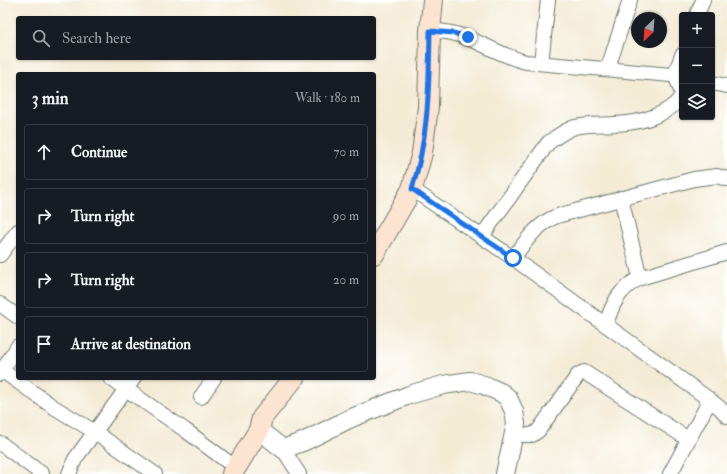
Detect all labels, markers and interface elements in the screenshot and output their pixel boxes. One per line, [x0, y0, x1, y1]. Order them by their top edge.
north arrow [631, 12, 667, 48]
map controls [679, 12, 715, 120]
button: + [679, 12, 715, 48]
search box [16, 16, 376, 60]
icon: search [30, 27, 52, 49]
route end [459, 28, 477, 46]
text: Search here [62, 29, 131, 48]
button: − [679, 48, 715, 84]
button: layers [679, 84, 715, 120]
text: 3 min [32, 88, 69, 109]
text: Walk · 180 m [295, 90, 360, 106]
icon: ahead [33, 141, 55, 163]
text: Continue [71, 143, 127, 162]
text: 70 m [334, 144, 359, 160]
icon: right [33, 205, 55, 227]
text: Turn right [71, 207, 134, 226]
text: 90 m [333, 208, 359, 224]
route start [504, 249, 522, 267]
icon: right [33, 269, 55, 291]
text: Turn right [71, 271, 134, 290]
text: 20 m [333, 272, 359, 288]
icon: arrive [33, 333, 55, 355]
text: Arrive at destination [71, 335, 191, 354]

